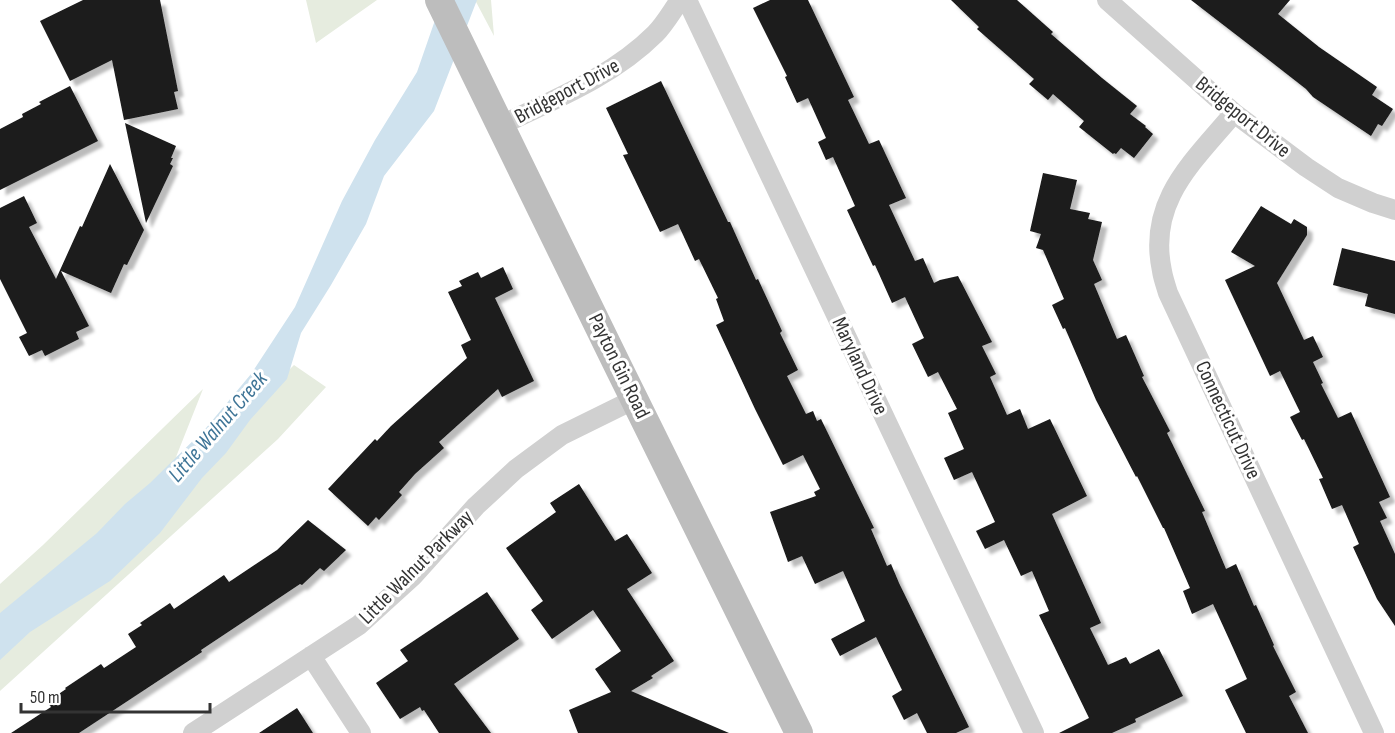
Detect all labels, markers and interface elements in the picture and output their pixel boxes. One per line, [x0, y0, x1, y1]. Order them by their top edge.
street label: Bridgeport Drive [510, 53, 624, 129]
street label: Bridgeport Drive [1190, 71, 1296, 163]
street label: Payton Gin Road [583, 309, 655, 423]
street label: Maryland Drive [827, 313, 893, 419]
street label: Connecticut Drive [1190, 357, 1266, 483]
water label: Little Walnut Creek [163, 366, 274, 488]
street label: Little Walnut Parkway [354, 505, 478, 629]
scale bar [21, 676, 210, 714]
text: 50 m [30, 687, 60, 708]

